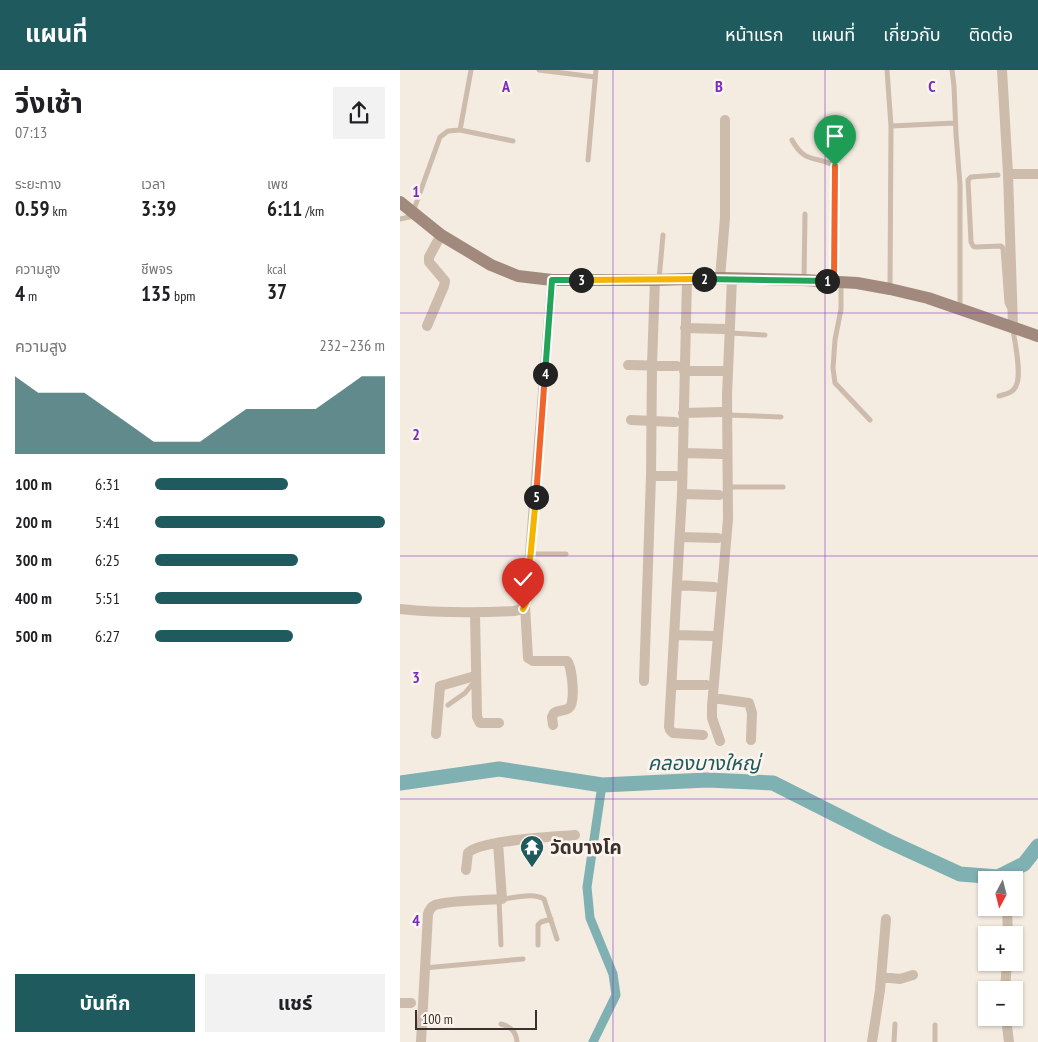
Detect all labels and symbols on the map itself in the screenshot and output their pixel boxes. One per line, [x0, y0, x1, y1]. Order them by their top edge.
text: A [501, 76, 511, 96]
text: B [715, 76, 723, 96]
text: C [928, 76, 936, 96]
pin [814, 115, 856, 166]
text: 1 [412, 181, 420, 201]
pin: 2 [692, 266, 716, 292]
pin: 3 [568, 268, 594, 292]
pin: 1 [814, 268, 840, 294]
pin: 4 [532, 362, 558, 386]
text: 2 [412, 424, 420, 444]
pin: 5 [524, 484, 548, 510]
pin [502, 558, 544, 609]
text: 3 [412, 667, 420, 687]
water label: คลองบางใหญ่ [648, 750, 763, 776]
temple icon: วัดบางโค [519, 834, 545, 868]
place label: วัดบางโค [550, 835, 622, 859]
north arrow [978, 871, 1022, 916]
text: 4 [412, 910, 420, 930]
scale bar [415, 1007, 538, 1030]

